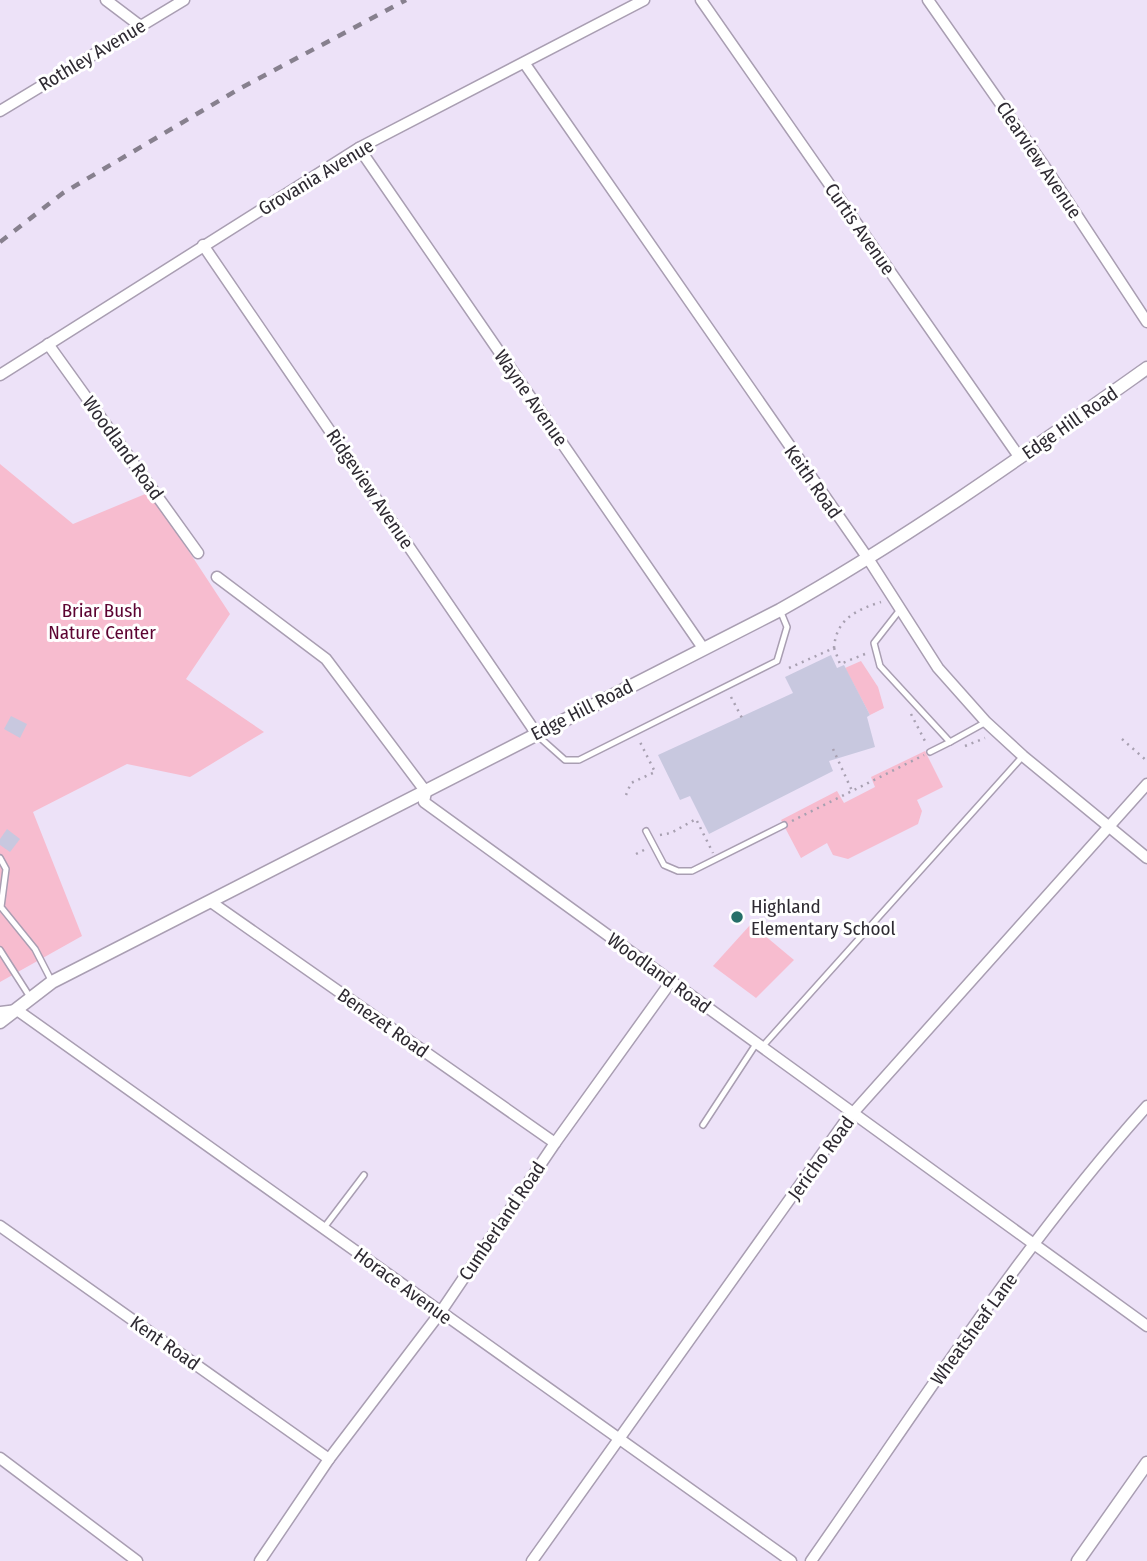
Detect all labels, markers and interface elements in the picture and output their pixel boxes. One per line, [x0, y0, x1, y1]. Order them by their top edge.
street label: Rothley Avenue [34, 14, 150, 96]
street label: Clearview Avenue [991, 97, 1087, 223]
street label: Grovania Avenue [254, 134, 378, 220]
street label: Curtis Avenue [820, 179, 900, 279]
street label: Wayne Avenue [489, 345, 573, 451]
street label: Edge Hill Road [1018, 382, 1122, 464]
street label: Woodland Road [78, 392, 168, 504]
street label: Ridgeview Avenue [321, 425, 419, 553]
street label: Keith Road [779, 441, 847, 523]
park label: Briar Bush Nature Center [48, 599, 156, 644]
street label: Edge Hill Road [527, 674, 637, 746]
place label: Highland Elementary School [751, 895, 896, 940]
marker: Highland Elementary School [729, 909, 745, 925]
street label: Woodland Road [603, 928, 715, 1018]
street label: Benezet Road [333, 983, 433, 1063]
street label: Jericho Road [783, 1112, 859, 1204]
street label: Cumberland Road [454, 1157, 550, 1285]
street label: Horace Avenue [349, 1243, 457, 1329]
street label: Wheatsheaf Lane [926, 1268, 1022, 1390]
street label: Kent Road [126, 1311, 204, 1375]

